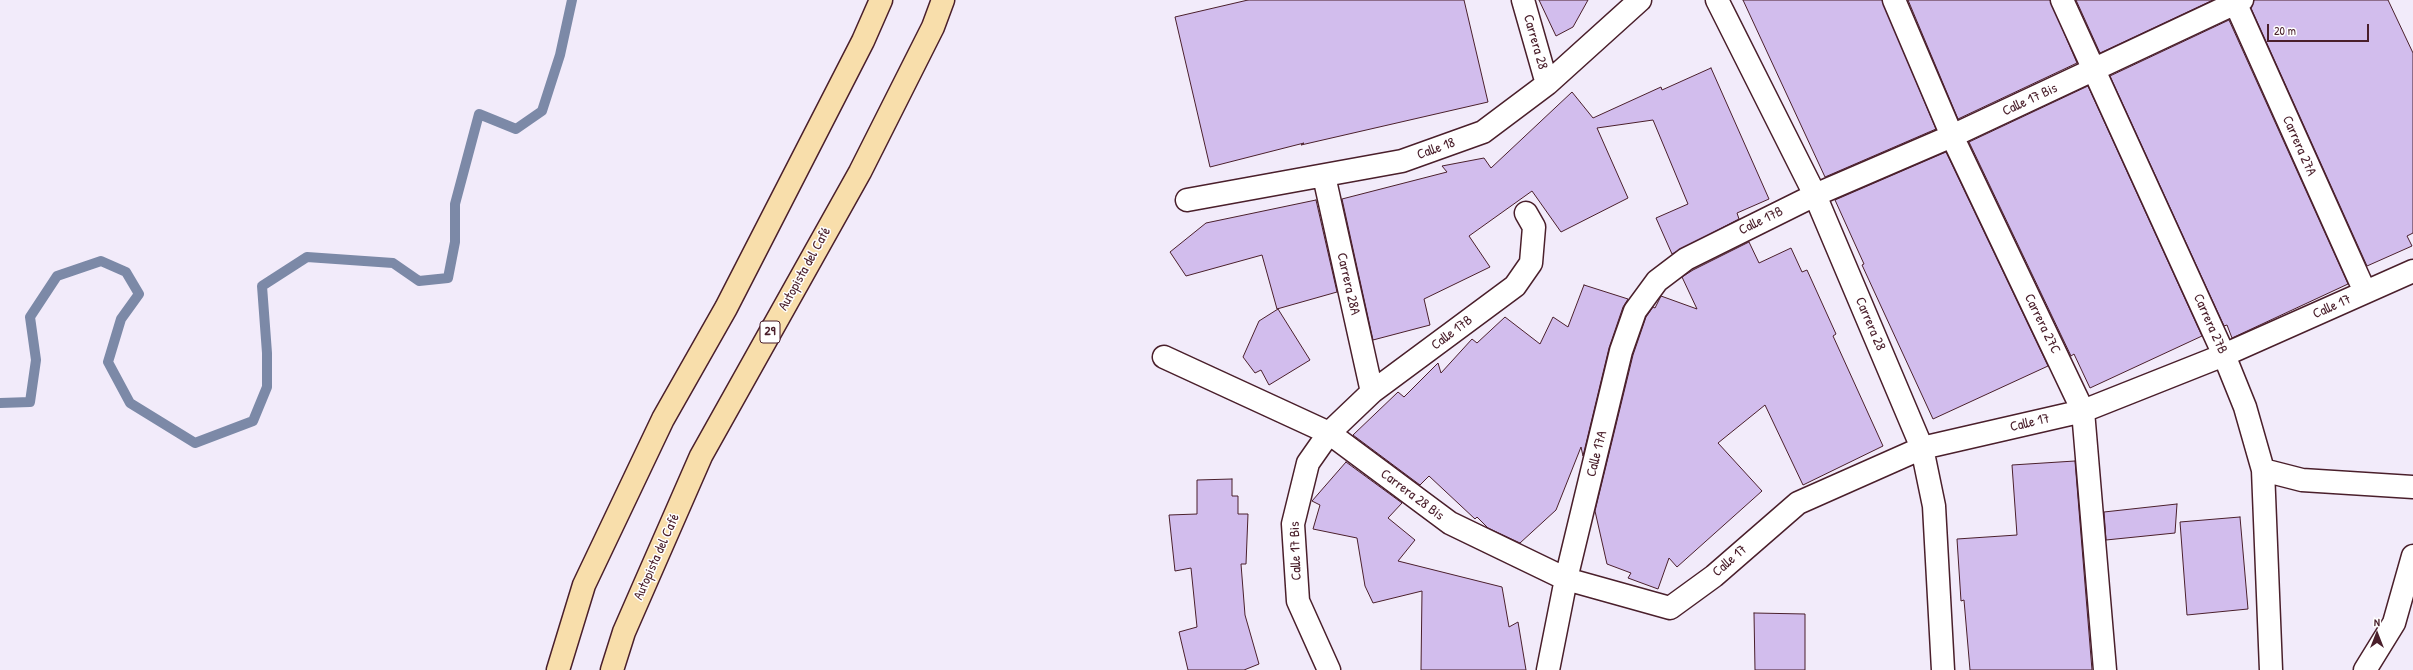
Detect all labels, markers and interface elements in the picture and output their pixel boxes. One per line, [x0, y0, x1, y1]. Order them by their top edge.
street label: Carrera 28 [1519, 13, 1551, 71]
scale bar [2269, 16, 2371, 42]
text: 20 m [2274, 22, 2296, 39]
street label: Calle 17 Bis [2000, 80, 2060, 120]
street label: Carrera 27A [2278, 113, 2320, 179]
street label: Calle 18 [1415, 134, 1457, 164]
street label: Calle 17B [1736, 203, 1786, 239]
street label: Autopista del Café [775, 224, 835, 314]
street label: Carrera 28A [1333, 251, 1363, 317]
street label: Carrera 27C [2020, 291, 2064, 357]
street label: Carrera 27B [2189, 291, 2231, 357]
street label: Calle 17 [2310, 291, 2354, 323]
street label: Carrera 28 [1851, 295, 1889, 353]
street label: Calle 17B [1428, 312, 1476, 354]
road number: 29 [760, 321, 780, 343]
street label: Calle 17 [2009, 410, 2051, 436]
street label: Calle 17A [1583, 429, 1611, 479]
street label: Carrera 28 Bis [1377, 466, 1447, 524]
street label: Autopista del Café [630, 511, 684, 603]
street label: Calle 17 Bis [1287, 521, 1305, 581]
street label: Calle 17 [1709, 542, 1751, 580]
north arrow [2357, 614, 2397, 654]
text: N [2374, 615, 2380, 629]

